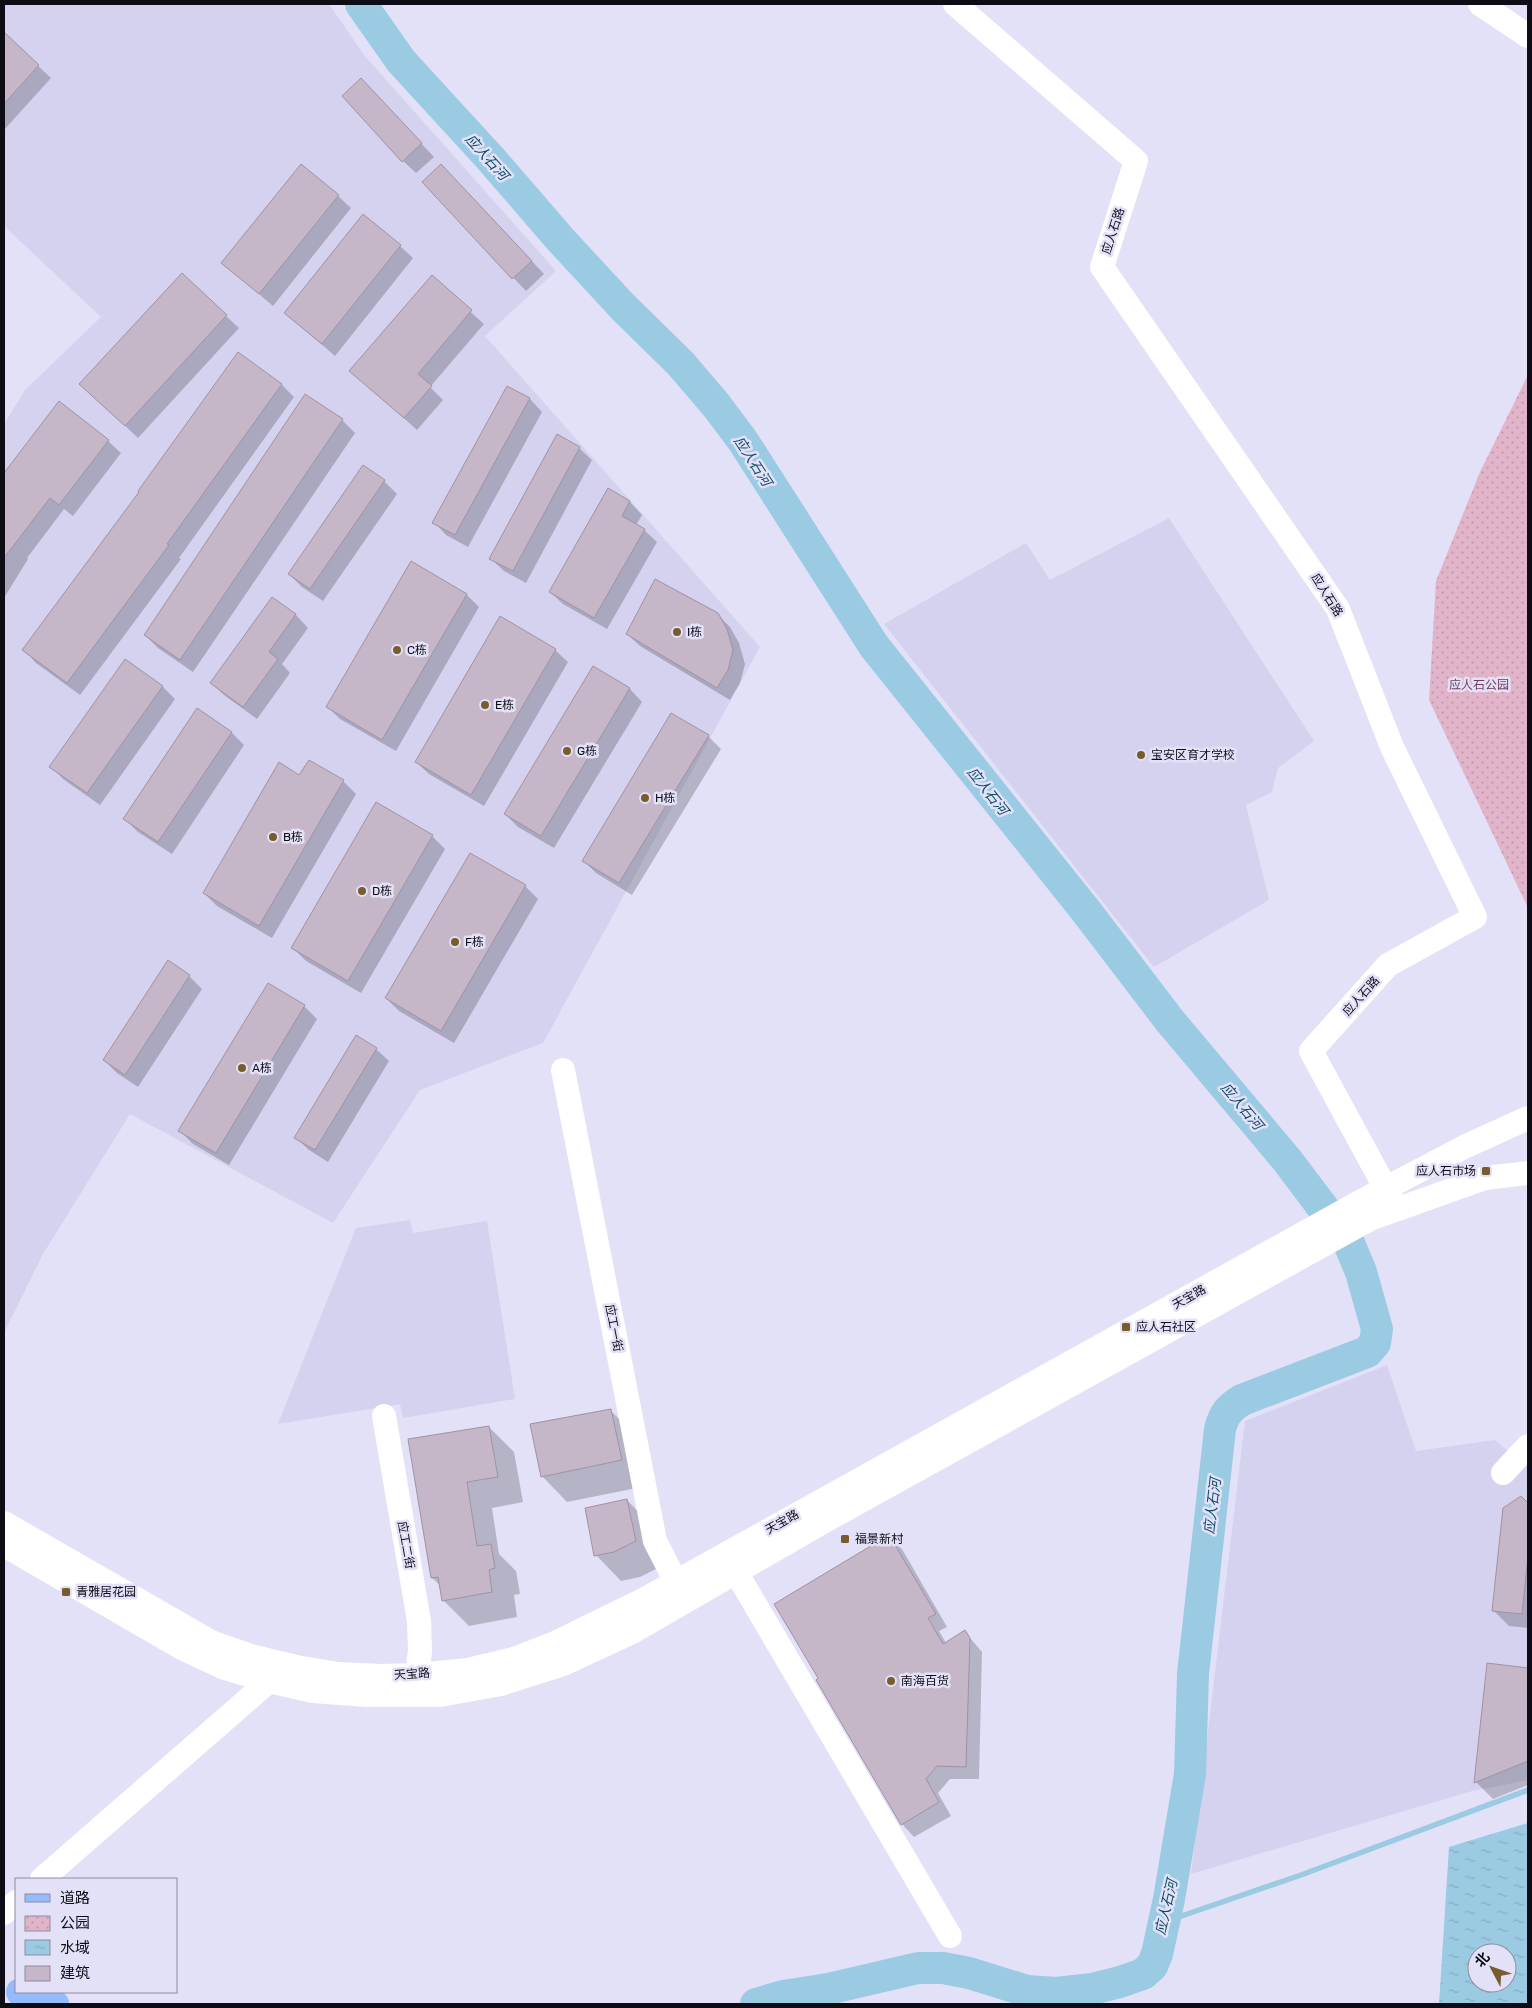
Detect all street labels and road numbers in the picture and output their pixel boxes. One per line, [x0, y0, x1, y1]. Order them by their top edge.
street label: 应人石路 [1099, 206, 1127, 256]
street label: 应人石路 [1308, 571, 1346, 619]
street label: 应人石路 [1340, 973, 1382, 1019]
street label: 天宝路 [1170, 1282, 1208, 1312]
street label: 应工一街 [603, 1303, 625, 1353]
street label: 天宝路 [763, 1507, 801, 1537]
street label: 应工二街 [395, 1520, 417, 1570]
street label: 天宝路 [394, 1666, 430, 1682]

